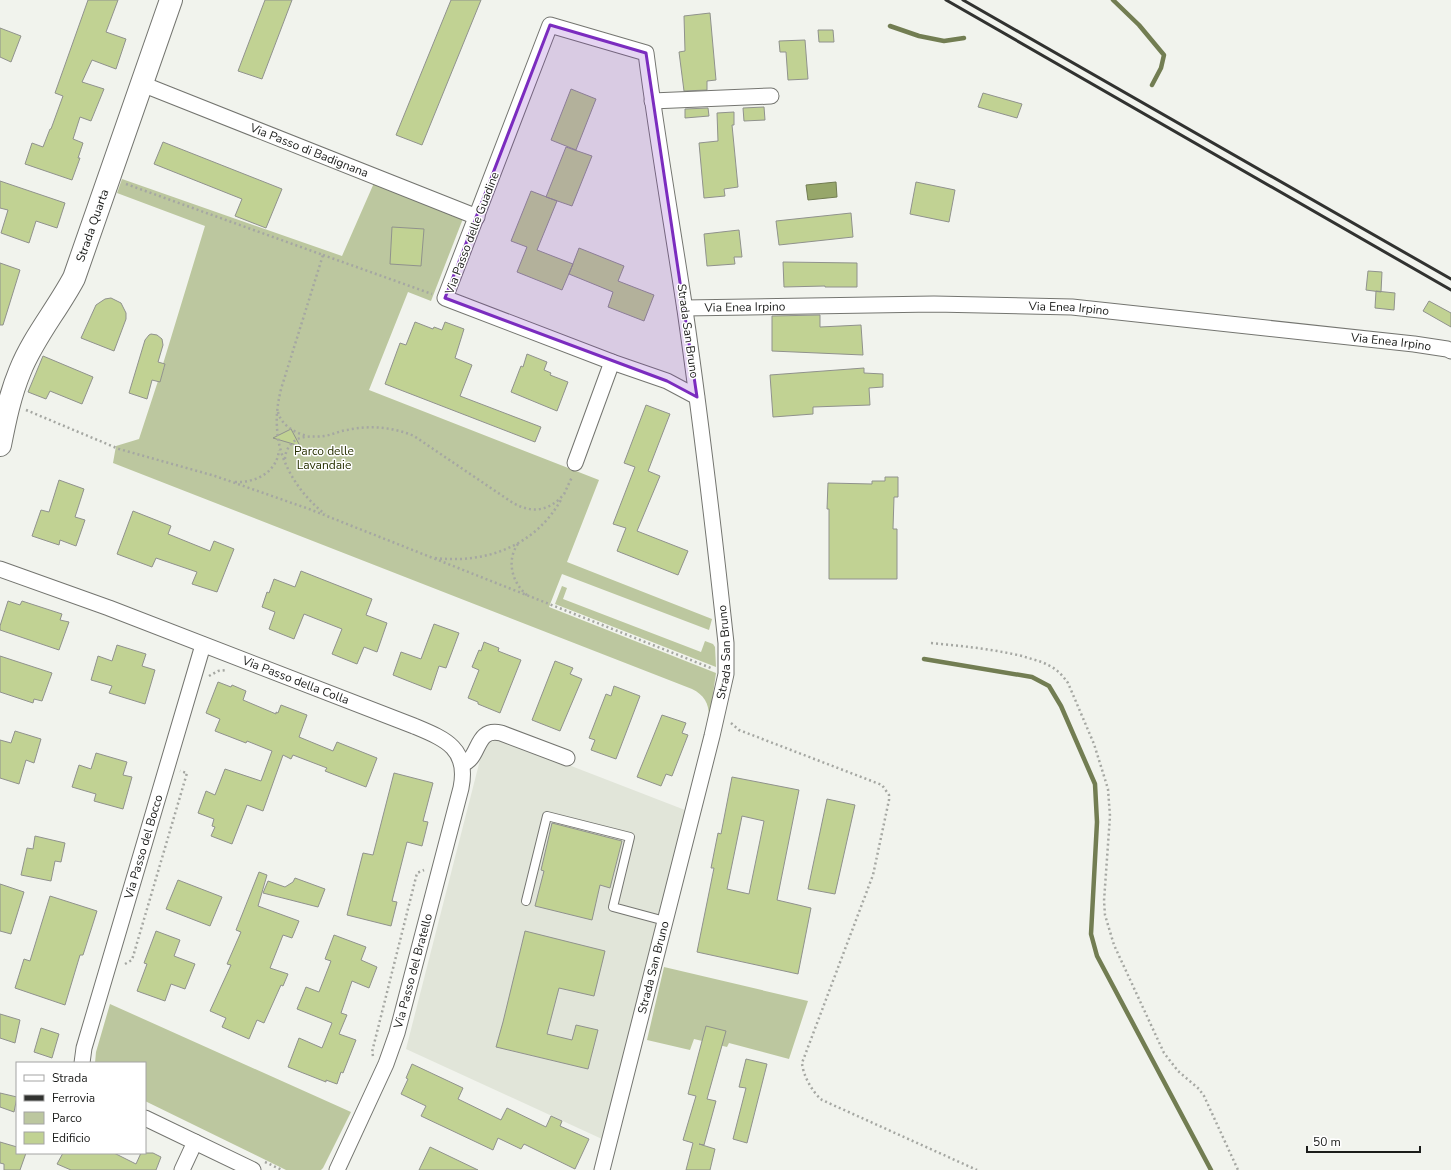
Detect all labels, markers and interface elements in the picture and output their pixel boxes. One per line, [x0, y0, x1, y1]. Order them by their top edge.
street label: Via Passo di Badignana [247, 119, 371, 181]
street label: Via Passo delle Guadine [441, 169, 503, 298]
street label: Strada Quarta [72, 187, 112, 264]
street label: Strada San Bruno [673, 283, 703, 379]
street label: Via Enea Irpino [703, 298, 786, 316]
street label: Via Enea Irpino [1027, 298, 1110, 319]
street label: Via Enea Irpino [1349, 329, 1433, 355]
park label: Parco delle Lavandaie [294, 443, 354, 473]
street label: Strada San Bruno [713, 604, 735, 701]
street label: Via Passo della Colla [239, 652, 352, 708]
street label: Via Passo del Bocco [120, 792, 166, 902]
street label: Via Passo del Bratello [390, 911, 436, 1031]
street label: Strada San Bruno [634, 919, 673, 1015]
legend [16, 1062, 146, 1154]
text: Strada [52, 1070, 88, 1086]
text: Ferrovia [52, 1090, 95, 1106]
text: Parco [52, 1110, 82, 1126]
scale bar [1307, 1128, 1420, 1154]
text: Edificio [52, 1130, 91, 1146]
text: 50 m [1313, 1134, 1341, 1150]

